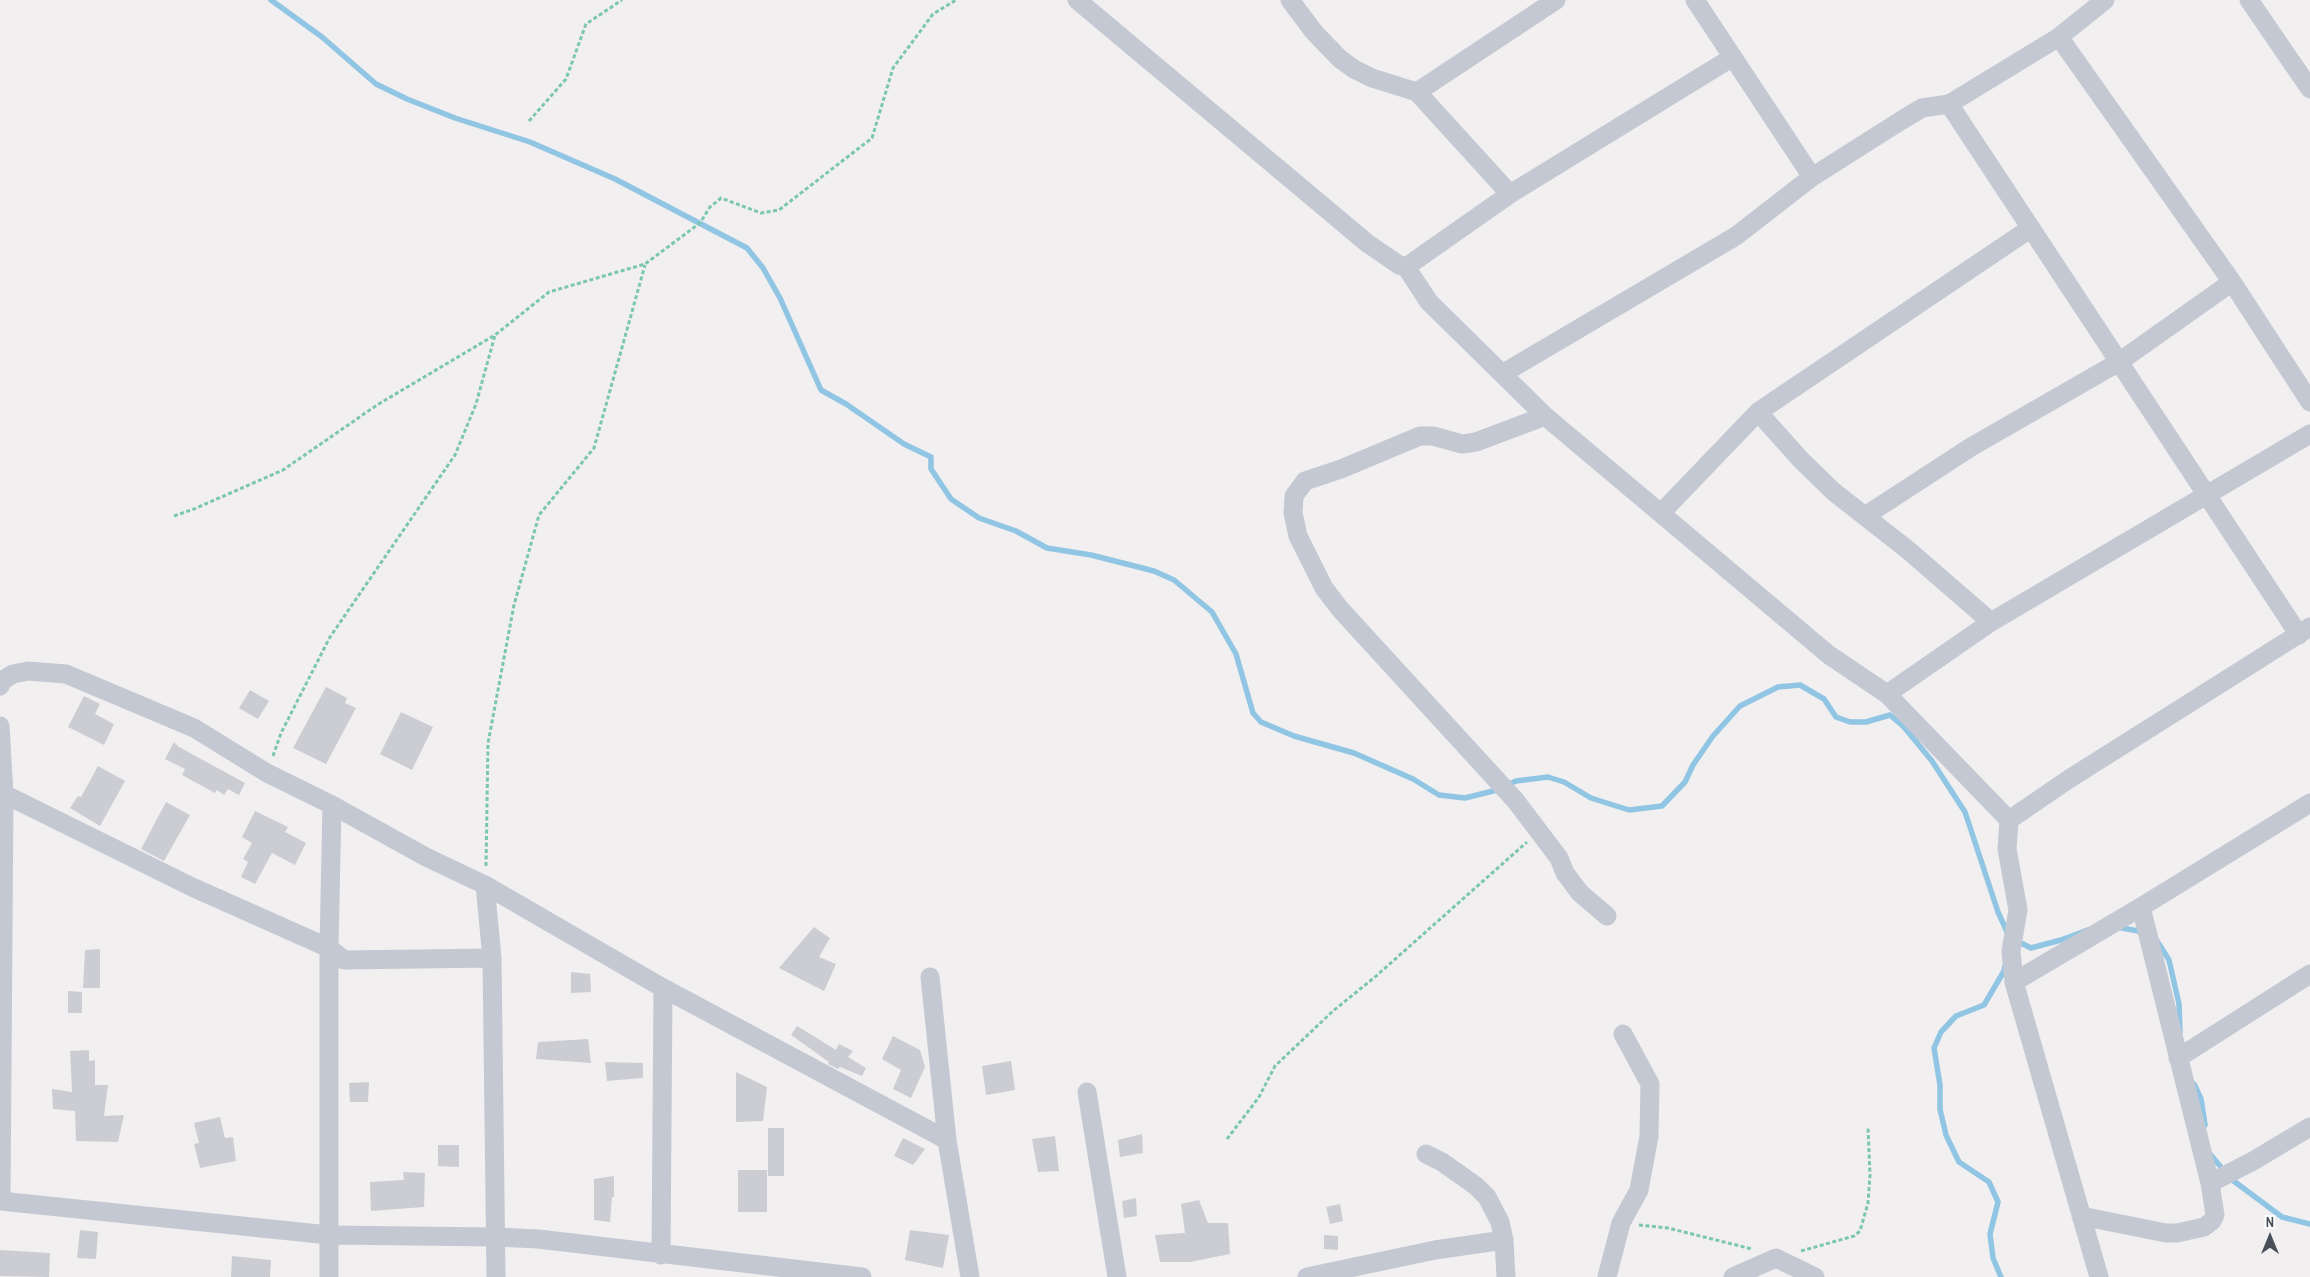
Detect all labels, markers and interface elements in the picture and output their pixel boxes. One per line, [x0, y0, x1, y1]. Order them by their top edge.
north arrow [2245, 1212, 2295, 1262]
text: N [2266, 1213, 2274, 1231]

